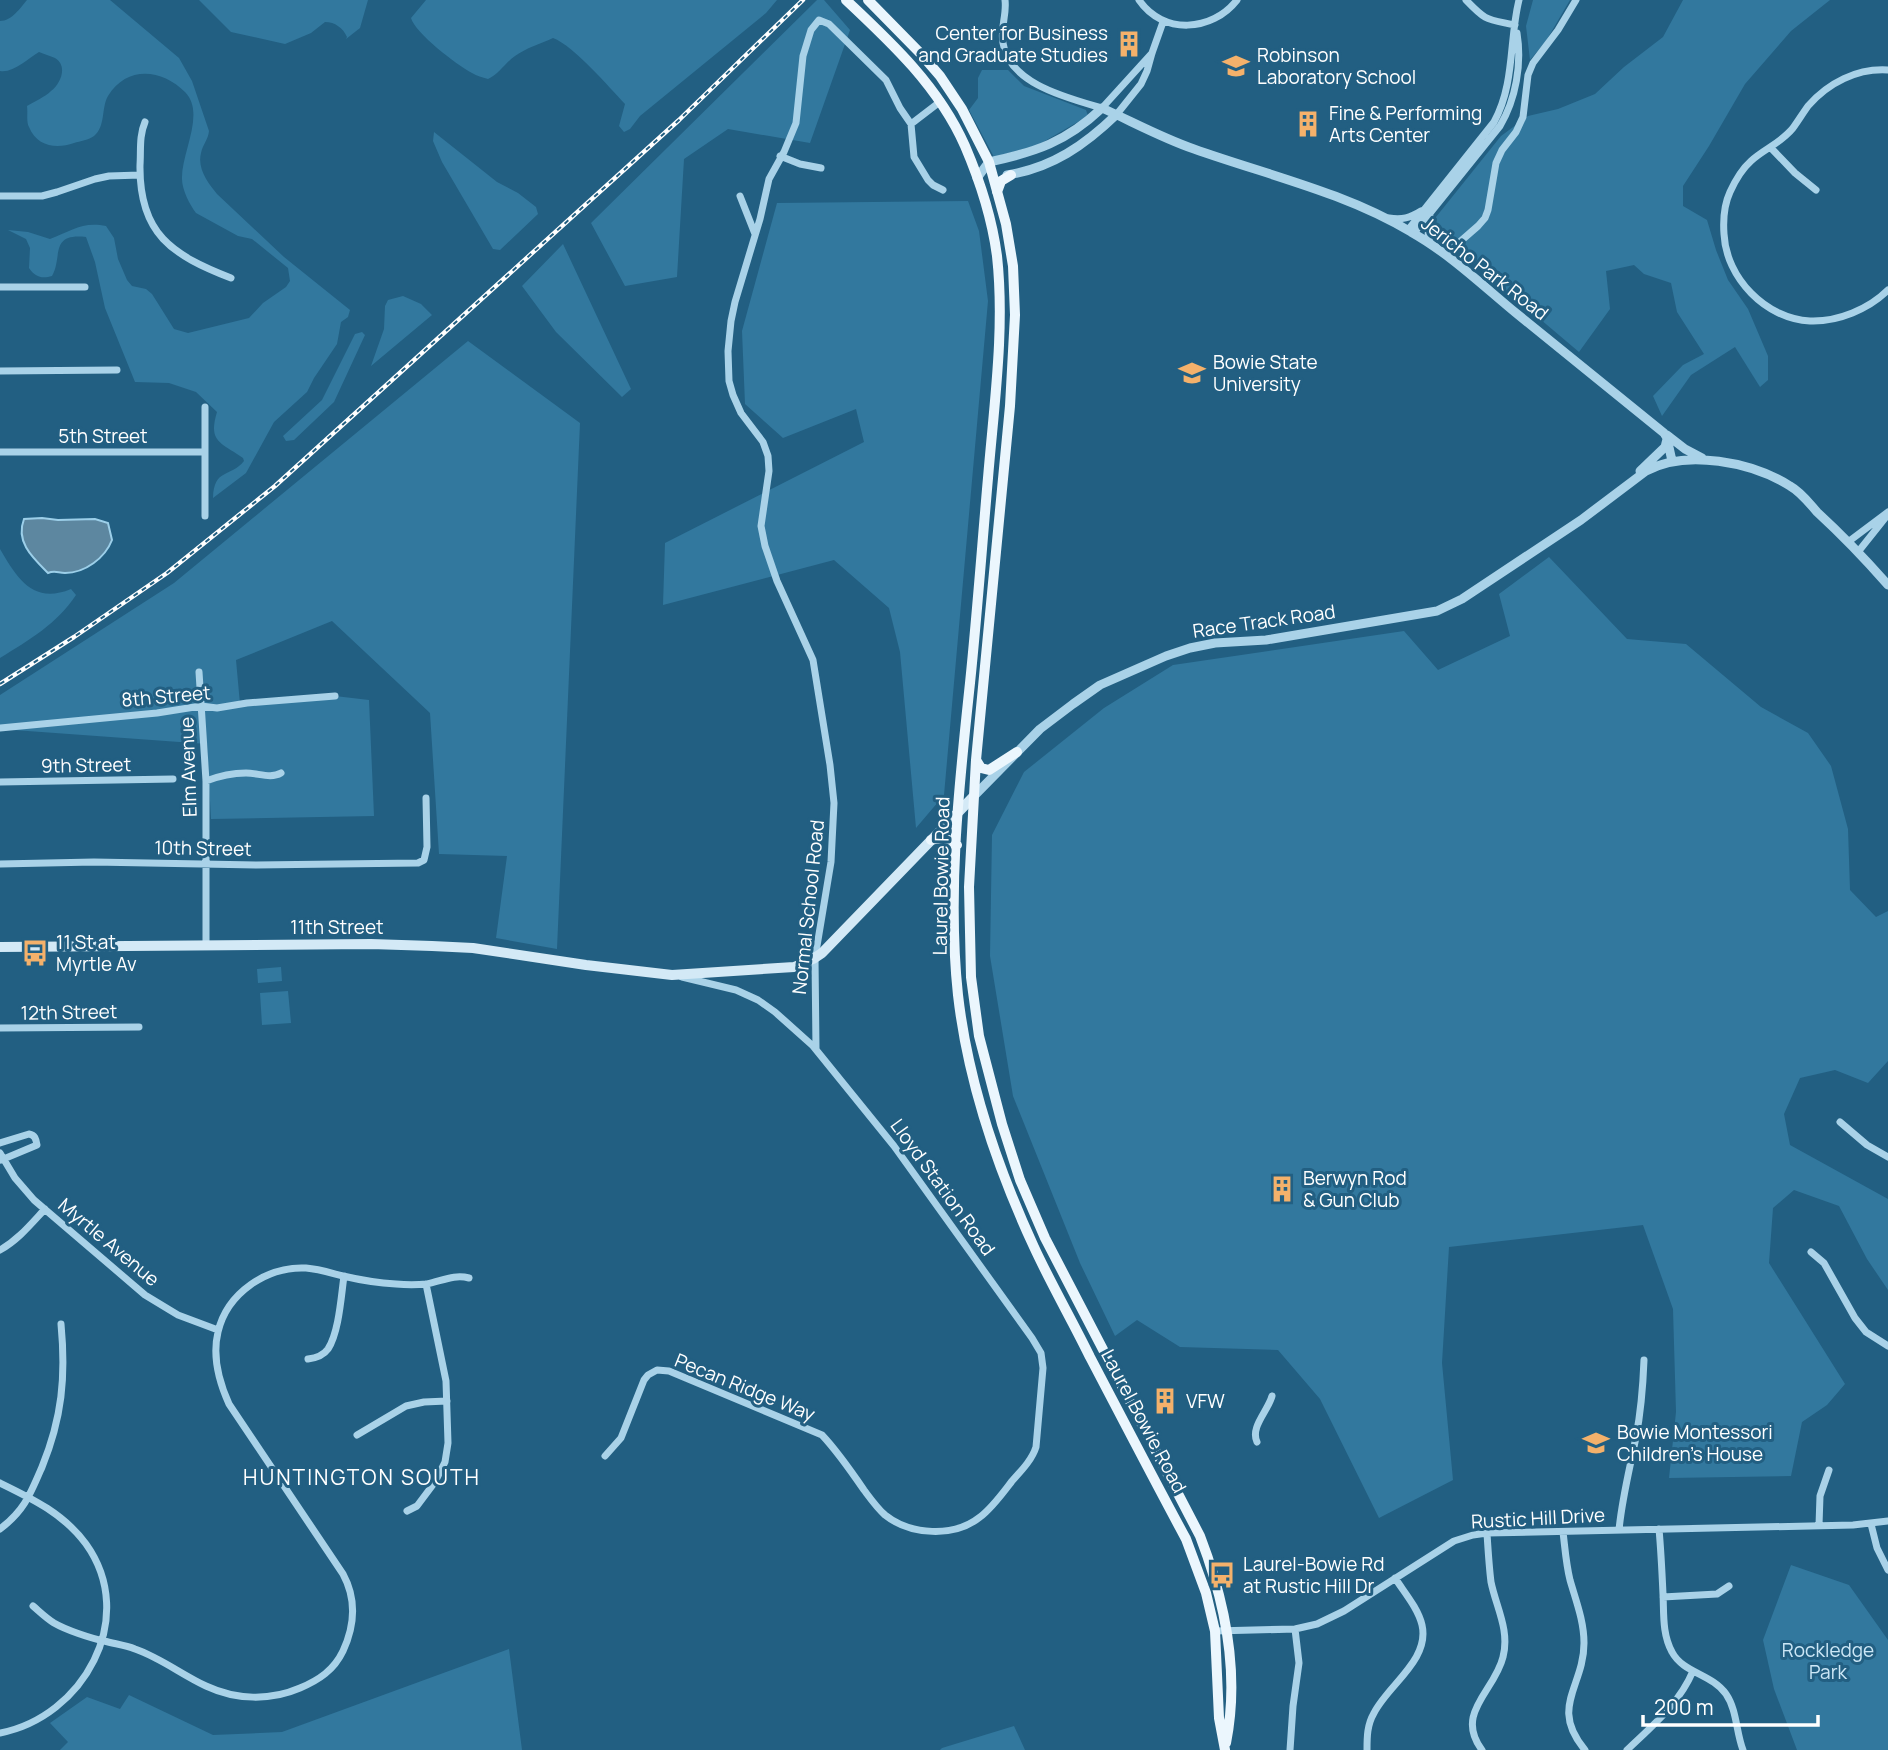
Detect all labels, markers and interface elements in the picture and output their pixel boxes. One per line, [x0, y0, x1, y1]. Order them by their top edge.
place label: Center for Business and Graduate Studies [918, 20, 1108, 68]
building icon: Center for Business and Graduate Studies [1114, 29, 1144, 59]
place label: Robinson Laboratory School [1257, 42, 1416, 90]
school or university icon: Robinson Laboratory School [1221, 51, 1251, 81]
place label: Fine & Performing Arts Center [1329, 100, 1482, 148]
building icon: Fine & Performing Arts Center [1293, 109, 1323, 139]
street label: Jericho Park Road [1416, 210, 1554, 326]
place label: Bowie State University [1213, 349, 1318, 397]
school or university icon: Bowie State University [1177, 358, 1207, 388]
street label: 5th Street [58, 423, 148, 449]
street label: Race Track Road [1191, 598, 1337, 644]
street label: 8th Street [120, 679, 212, 713]
street label: Elm Avenue [173, 716, 203, 818]
street label: 9th Street [41, 751, 131, 779]
street label: Laurel Bowie Road [927, 796, 955, 956]
street label: Normal School Road [786, 818, 830, 996]
street label: 10th Street [154, 834, 252, 862]
street label: 11th Street [290, 914, 384, 940]
place label: 11 St at Myrtle Av [56, 929, 137, 977]
bus stop icon: 11 St at Myrtle Av [20, 938, 50, 968]
street label: 12th Street [20, 998, 118, 1026]
street label: Lloyd Station Road [885, 1113, 1001, 1261]
place label: Berwyn Rod & Gun Club [1303, 1165, 1407, 1213]
building icon: Berwyn Rod & Gun Club [1267, 1174, 1297, 1204]
street label: Myrtle Avenue [53, 1192, 165, 1292]
street label: Laurel Bowie Road [1095, 1345, 1193, 1497]
street label: Pecan Ridge Way [671, 1347, 819, 1427]
building icon: VFW [1150, 1386, 1180, 1416]
place label: VFW [1186, 1388, 1225, 1414]
place label: Bowie Montessori Children's House [1617, 1419, 1773, 1467]
school or university icon: Bowie Montessori Children's House [1581, 1428, 1611, 1458]
district label: HUNTINGTON SOUTH [243, 1463, 481, 1491]
street label: Rustic Hill Drive [1470, 1502, 1606, 1534]
place label: Laurel-Bowie Rd at Rustic Hill Dr [1243, 1551, 1384, 1599]
bus stop icon: Laurel-Bowie Rd at Rustic Hill Dr [1207, 1560, 1237, 1590]
park label: Rockledge Park [1782, 1637, 1874, 1685]
scale bar [1643, 1684, 1818, 1728]
text: 200 m [1654, 1693, 1714, 1721]

